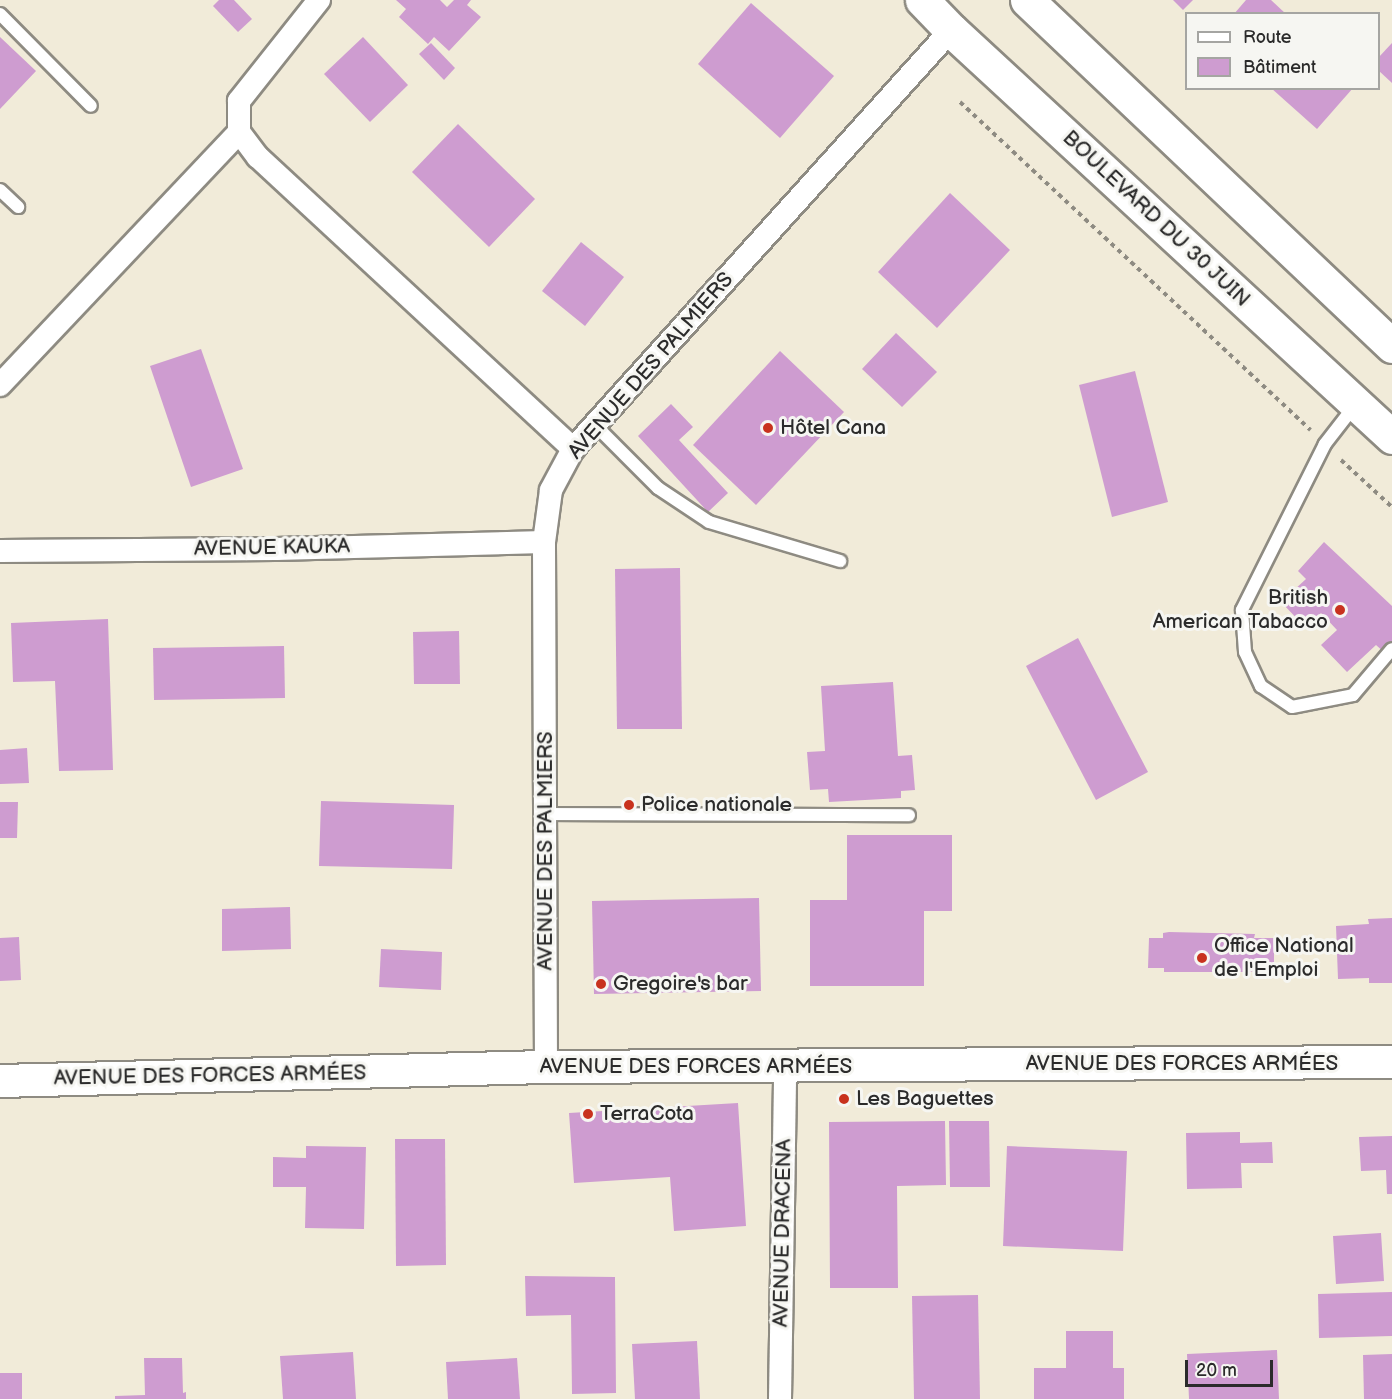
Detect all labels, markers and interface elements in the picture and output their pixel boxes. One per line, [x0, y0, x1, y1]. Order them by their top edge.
legend [1185, 12, 1380, 90]
text: Route [1243, 27, 1292, 48]
text: Bâtiment [1243, 57, 1317, 78]
street label: BOULEVARD DU 30 JUIN [1057, 125, 1255, 313]
street label: AVENUE DES PALMIERS [563, 268, 739, 464]
place label: Hôtel Cana [780, 415, 886, 441]
marker: Hôtel Cana [761, 421, 775, 435]
street label: AVENUE KAUKA [194, 534, 350, 562]
place label: British American Tabacco [1152, 585, 1328, 635]
marker: British American Tabacco [1333, 603, 1347, 617]
street label: AVENUE DES PALMIERS [533, 732, 559, 970]
place label: Police nationale [641, 792, 792, 818]
marker: Police nationale [622, 798, 636, 812]
place label: Office National de l'Emploi [1214, 933, 1354, 983]
marker: Office National de l'Emploi [1195, 951, 1209, 965]
place label: Gregoire's bar [613, 971, 748, 997]
marker: Gregoire's bar [594, 977, 608, 991]
street label: AVENUE DES FORCES ARMÉES [1026, 1051, 1338, 1077]
street label: AVENUE DES FORCES ARMÉES [540, 1054, 852, 1080]
street label: AVENUE DES FORCES ARMÉES [54, 1061, 366, 1091]
place label: Les Baguettes [856, 1086, 994, 1112]
marker: Les Baguettes [837, 1092, 851, 1106]
place label: TerraCota [600, 1101, 694, 1127]
marker: TerraCota [581, 1107, 595, 1121]
street label: AVENUE DRACENA [769, 1139, 797, 1327]
scale bar [1188, 1348, 1276, 1386]
text: 20 m [1196, 1360, 1237, 1381]

